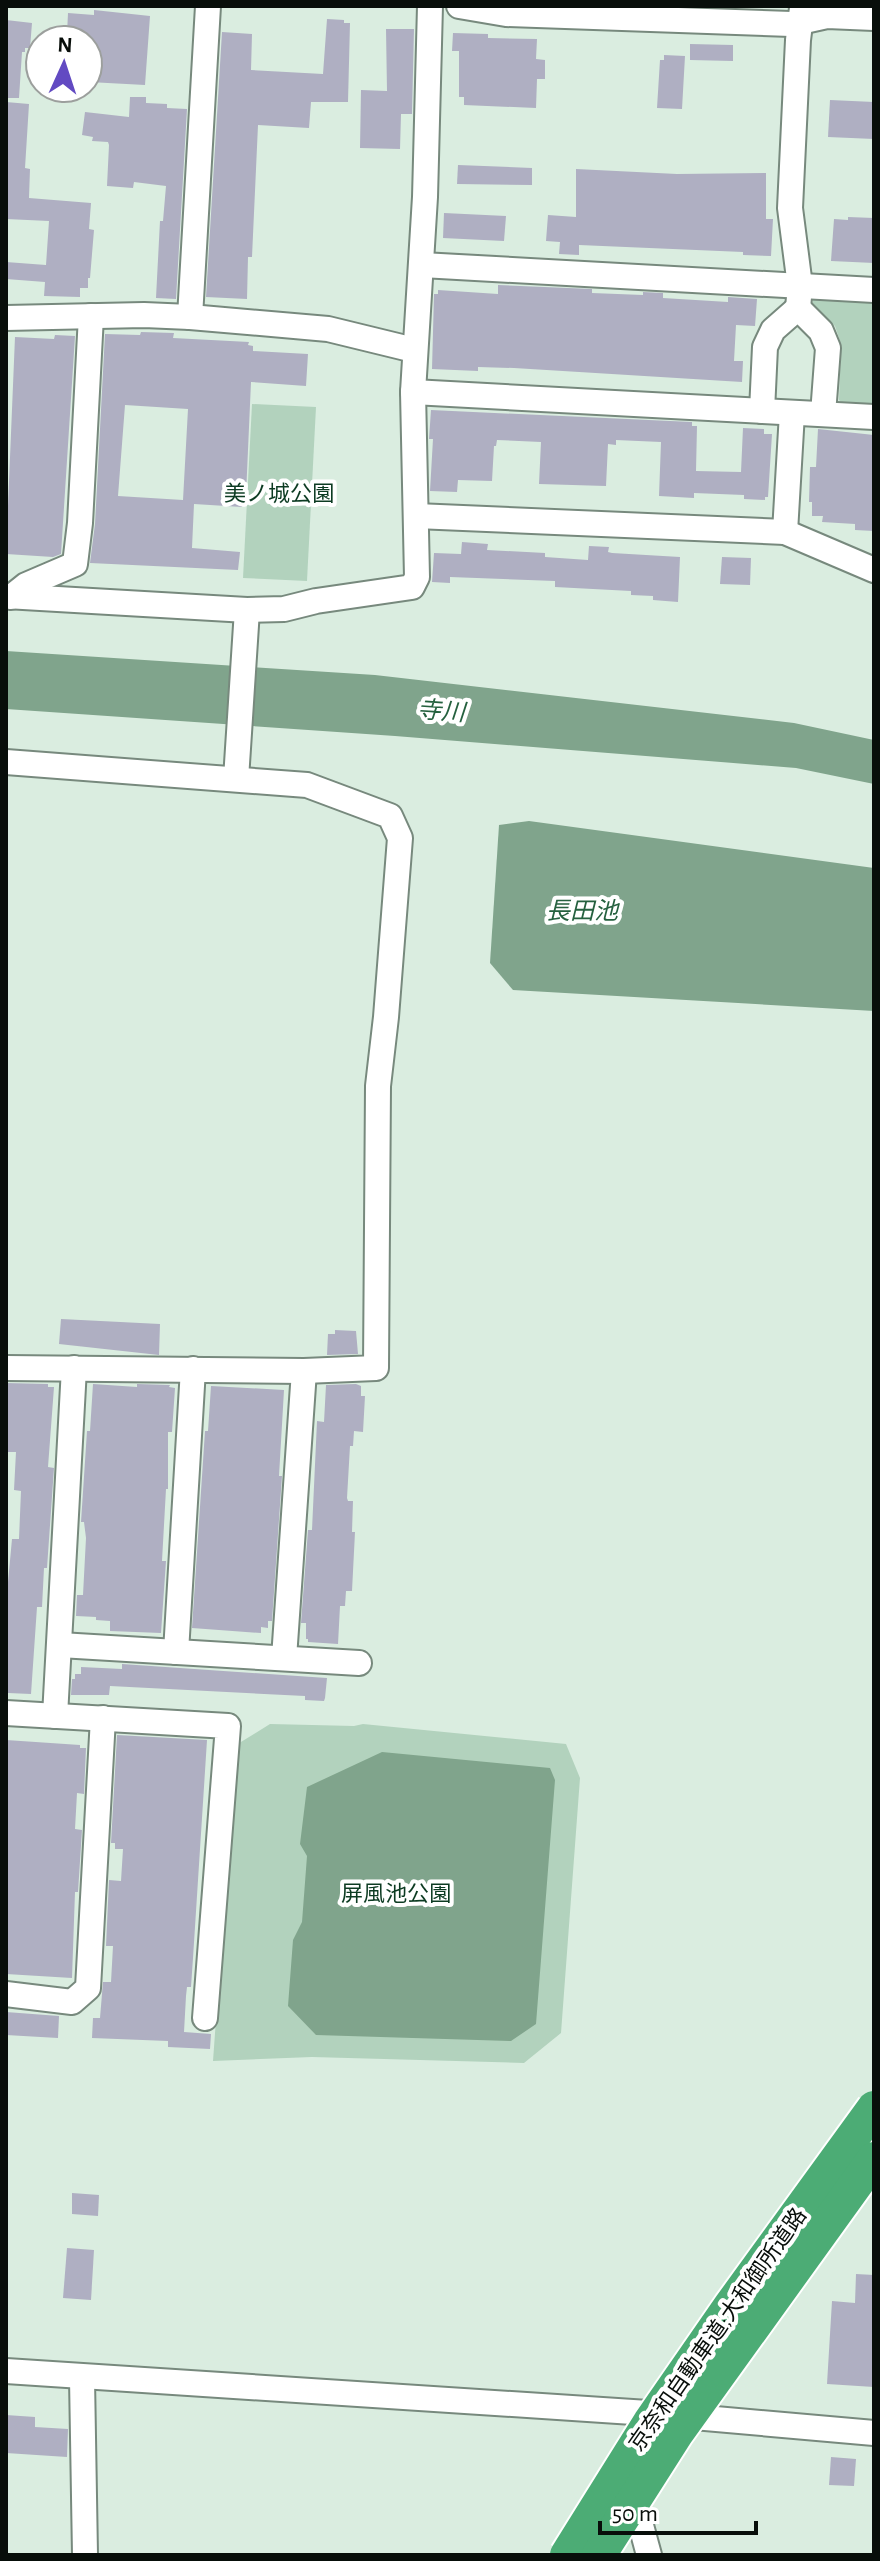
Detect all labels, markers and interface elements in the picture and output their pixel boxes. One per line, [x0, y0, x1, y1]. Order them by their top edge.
north arrow [24, 24, 104, 104]
text: N [57, 34, 73, 56]
park label: 美ノ城公園 [224, 482, 334, 505]
water label: 寺川 [416, 696, 469, 726]
water label: 長田池 [546, 898, 620, 924]
park label: 屏風池公園 [341, 1882, 451, 1905]
street label: 京奈和自動車道;大和御所道路 [625, 2203, 810, 2455]
scale bar [600, 2485, 756, 2535]
text: 50 m [612, 2502, 658, 2526]

